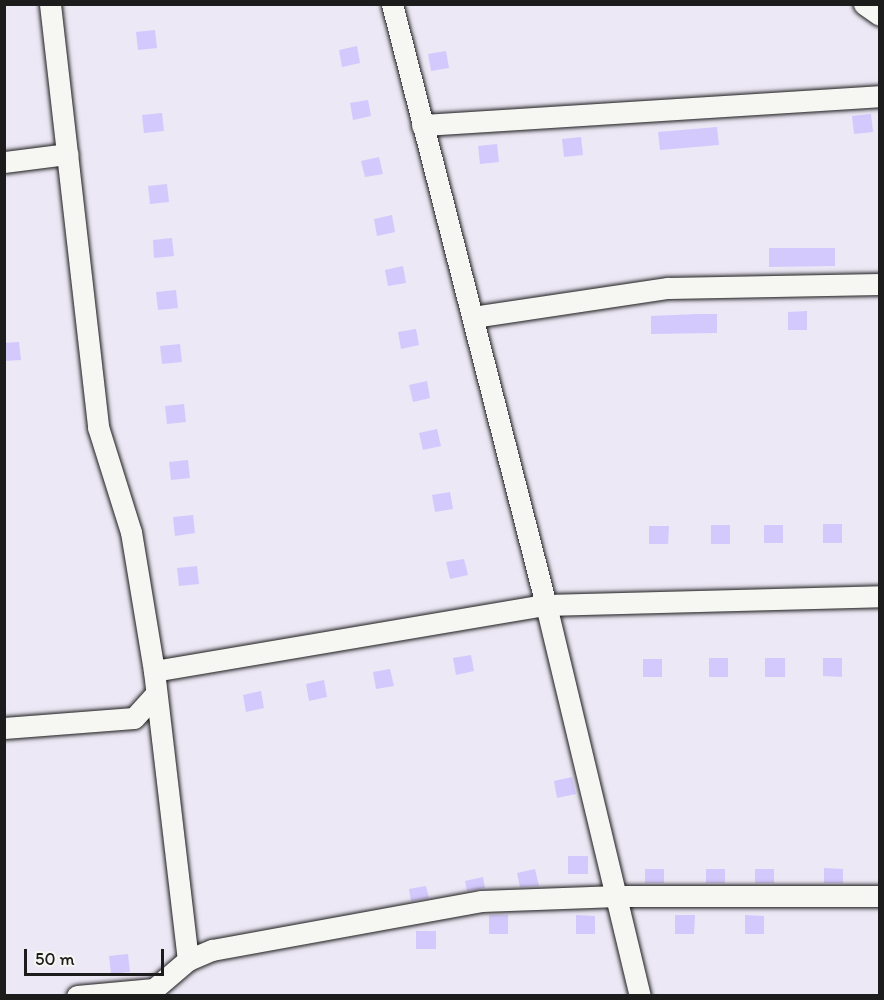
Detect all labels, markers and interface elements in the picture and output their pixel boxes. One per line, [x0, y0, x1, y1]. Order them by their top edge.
scale bar [27, 937, 166, 975]
text: 50 m [35, 948, 75, 970]

